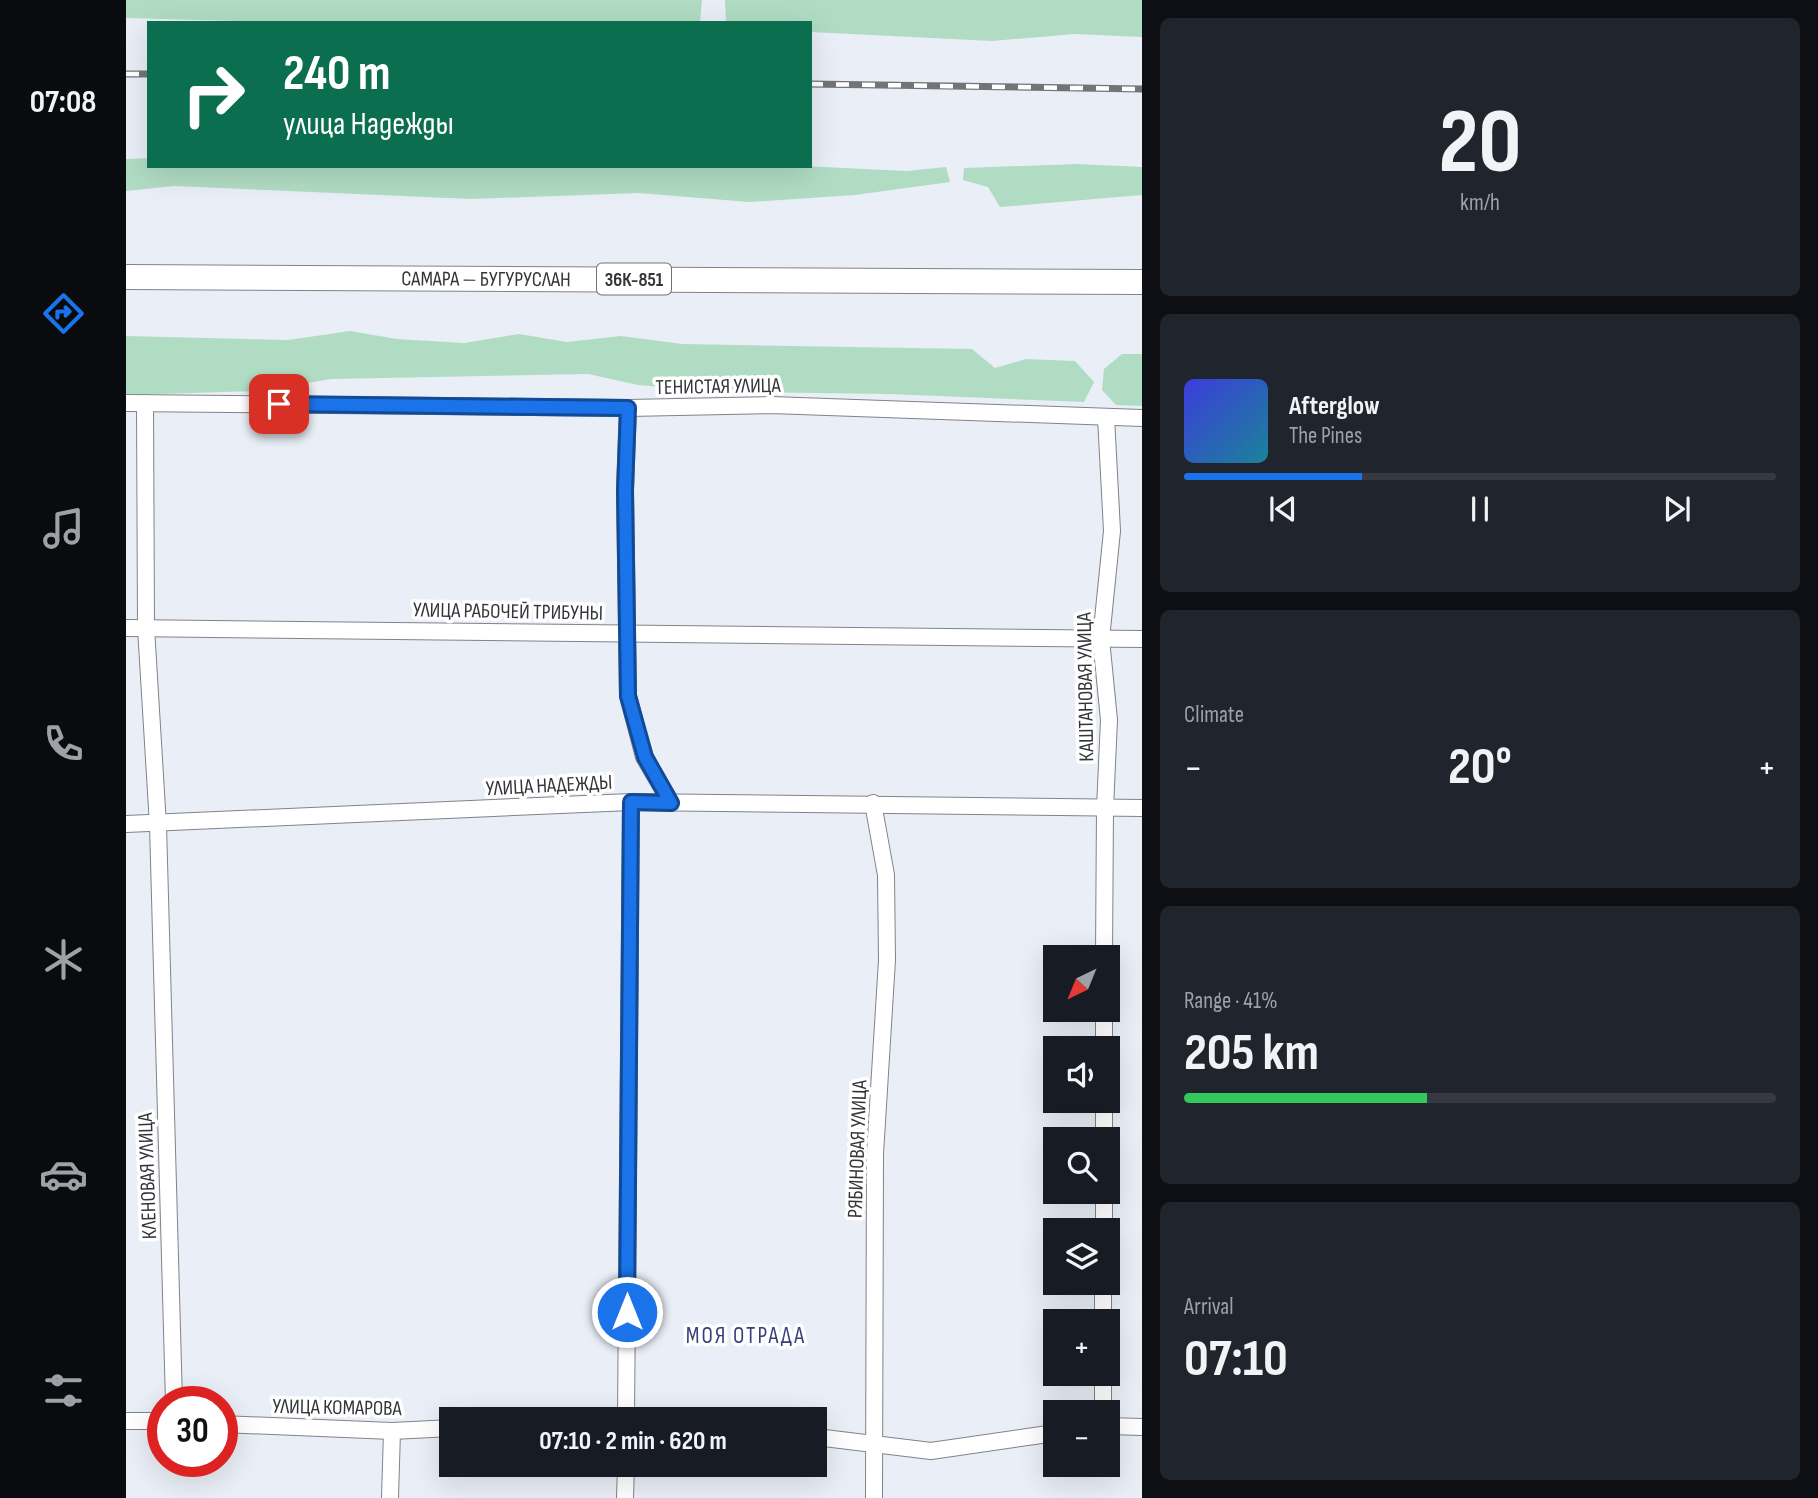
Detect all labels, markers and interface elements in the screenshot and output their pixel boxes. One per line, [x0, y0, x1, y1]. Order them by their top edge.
text: 240 m [283, 45, 391, 104]
icon: right [168, 49, 259, 140]
text: 07:08 [30, 83, 96, 122]
text: 20 [1438, 89, 1522, 198]
text: улица Надежды [283, 105, 454, 144]
text: km/h [1460, 189, 1500, 217]
road number: 36К-851 [597, 264, 671, 294]
street label: САМАРА — БУГУРУСЛАН [401, 266, 571, 292]
icon: directions [39, 289, 88, 338]
street label: ТЕНИСТАЯ УЛИЦА [655, 373, 782, 400]
pin [249, 374, 309, 434]
icon: arrive [260, 385, 298, 423]
text: Afterglow [1289, 391, 1380, 422]
text: The Pines [1289, 422, 1362, 450]
icon: previous [1264, 490, 1302, 528]
icon: pause [1461, 490, 1499, 528]
icon: next [1658, 490, 1696, 528]
icon: music [39, 504, 88, 553]
street label: УЛИЦА РАБОЧЕЙ ТРИБУНЫ [413, 597, 603, 626]
street label: КАШТАНОВАЯ УЛИЦА [1072, 611, 1099, 762]
text: Climate [1184, 701, 1244, 729]
icon: phone [39, 719, 88, 768]
text: 20° [1448, 736, 1512, 799]
text: − [1184, 746, 1203, 791]
text: + [1757, 746, 1776, 791]
street label: УЛИЦА НАДЕЖДЫ [485, 770, 613, 801]
icon: climate [39, 935, 88, 984]
north arrow [1043, 945, 1120, 1022]
map controls [1043, 945, 1120, 1477]
text: Range · 41% [1184, 987, 1278, 1015]
text: 205 km [1184, 1022, 1319, 1085]
button: sound [1043, 1036, 1120, 1113]
street label: РЯБИНОВАЯ УЛИЦА [843, 1079, 872, 1218]
street label: КЛЕНОВАЯ УЛИЦА [133, 1111, 162, 1240]
button: search [1043, 1127, 1120, 1204]
icon: car [39, 1150, 88, 1199]
button: layers [1043, 1218, 1120, 1295]
position arrow [590, 1275, 664, 1349]
text: Arrival [1184, 1293, 1233, 1321]
button: + [1043, 1309, 1120, 1386]
district label: МОЯ ОТРАДА [686, 1322, 806, 1350]
text: 07:10 [1184, 1328, 1288, 1391]
icon: filters [39, 1366, 88, 1415]
speed limit sign: 30 [147, 1386, 238, 1477]
street label: УЛИЦА КОМАРОВА [272, 1394, 403, 1421]
button: − [1043, 1400, 1120, 1477]
text: 07:10 · 2 min · 620 m [539, 1426, 727, 1457]

